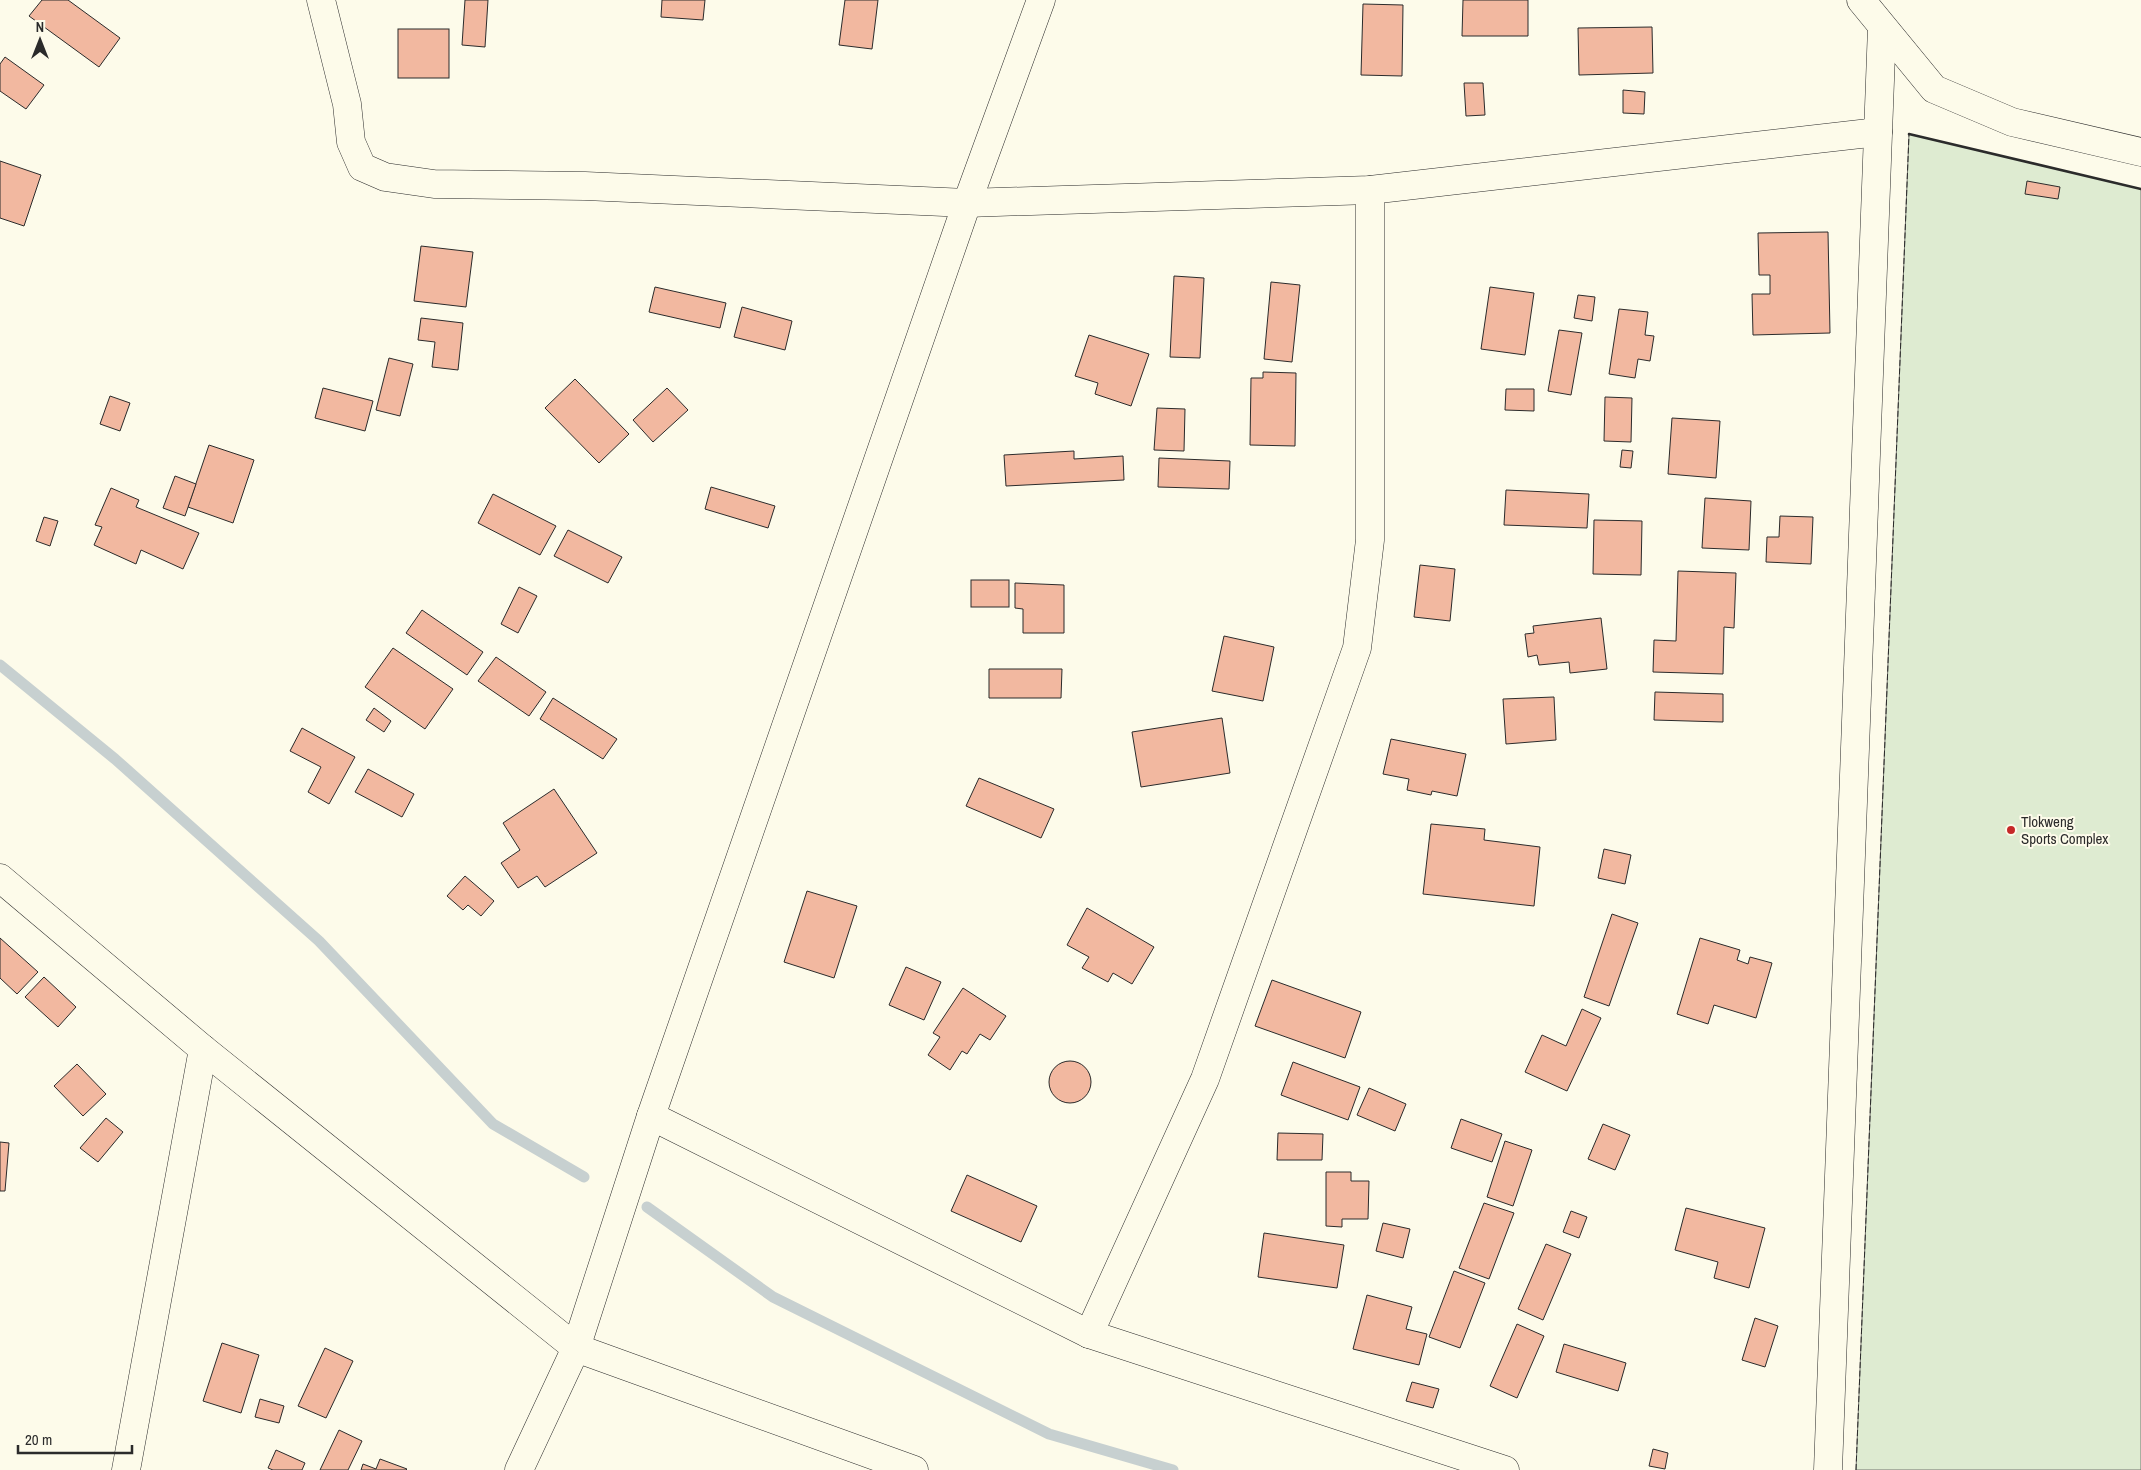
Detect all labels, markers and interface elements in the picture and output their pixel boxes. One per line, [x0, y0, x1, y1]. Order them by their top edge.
north arrow [15, 15, 65, 65]
text: N [36, 18, 44, 36]
place label: Tlokweng Sports Complex [2021, 811, 2109, 849]
marker: Tlokweng Sports Complex [2005, 824, 2017, 836]
scale bar [18, 1422, 131, 1454]
text: 20 m [25, 1429, 52, 1450]

